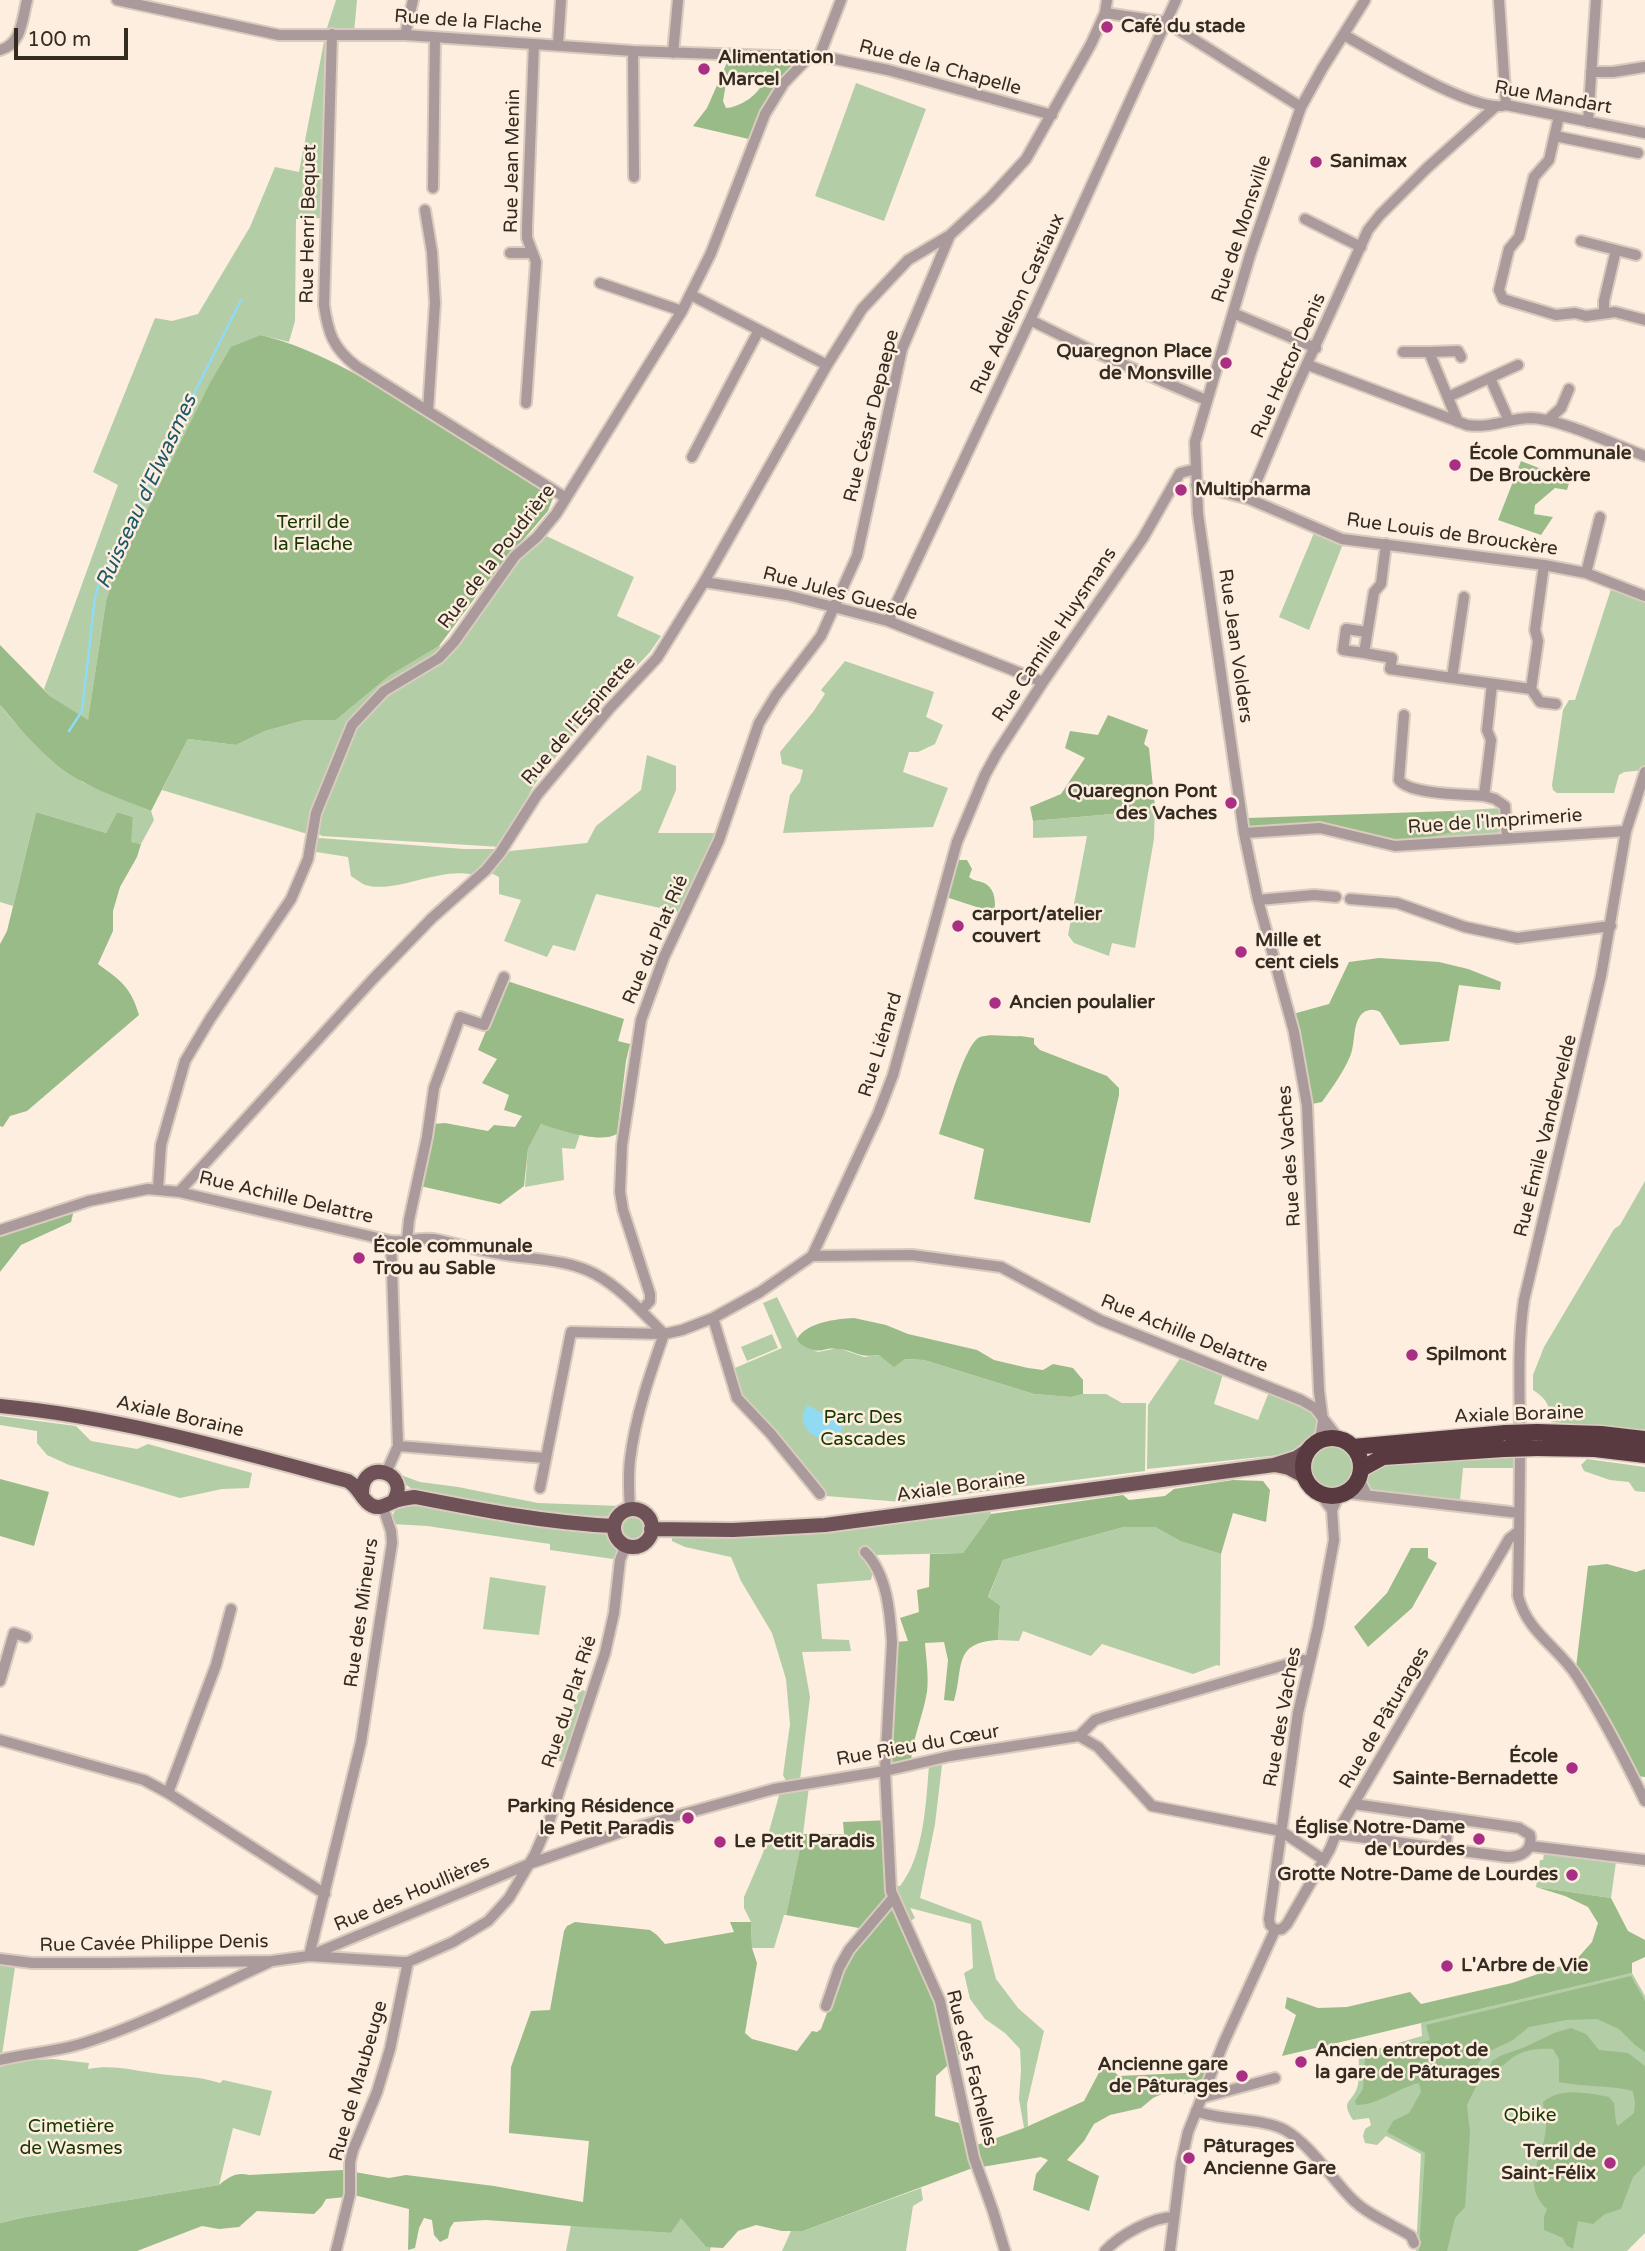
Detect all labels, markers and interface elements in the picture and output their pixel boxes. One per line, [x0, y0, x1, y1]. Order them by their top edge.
street label: Rue de la Flache [393, 5, 543, 39]
scale bar [18, 14, 131, 58]
place label: Café du stade [1121, 16, 1245, 38]
marker: Café du stade [1099, 19, 1115, 35]
text: 100 m [27, 27, 91, 52]
street label: Rue de la Chapelle [856, 35, 1024, 101]
place label: Alimentation Marcel [718, 47, 834, 91]
marker: Alimentation Marcel [696, 61, 712, 77]
street label: Rue Mandart [1493, 76, 1613, 120]
street label: Rue Jean Menin [500, 89, 526, 233]
street label: Rue Henri Bequet [296, 144, 322, 304]
place label: Sanimax [1330, 151, 1407, 173]
street label: Rue de Monsville [1207, 152, 1277, 306]
marker: Sanimax [1308, 154, 1324, 170]
street label: Rue Adelson Castiaux [966, 210, 1070, 398]
street label: Rue Hector Denis [1247, 290, 1331, 442]
street label: Rue César Depaepe [839, 327, 905, 505]
place label: Quaregnon Place de Monsville [1056, 341, 1212, 385]
marker: Quaregnon Place de Monsville [1218, 355, 1234, 371]
water label: Ruisseau d'Elwasmes [91, 391, 203, 593]
place label: École Communale De Brouckère [1469, 443, 1631, 487]
marker: École Communale De Brouckère [1447, 457, 1463, 473]
place label: Multipharma [1195, 479, 1311, 501]
street label: Rue de la Poudrière [434, 480, 560, 634]
marker: Multipharma [1173, 482, 1189, 498]
street label: Rue Louis de Brouckère [1345, 509, 1559, 561]
park label: Terril de la Flache [273, 512, 353, 556]
street label: Rue Camille Huysmans [988, 543, 1122, 727]
street label: Rue Jules Guesde [760, 562, 920, 626]
street label: Rue Jean Volders [1213, 568, 1257, 724]
street label: Rue de l'Espinette [517, 652, 641, 790]
place label: Quaregnon Pont des Vaches [1067, 781, 1217, 825]
marker: Quaregnon Pont des Vaches [1223, 795, 1239, 811]
street label: Rue de l'Imprimerie [1407, 805, 1583, 839]
street label: Rue du Plat Rié [618, 872, 694, 1008]
place label: carport/atelier couvert [972, 904, 1102, 948]
marker: carport/atelier couvert [950, 918, 966, 934]
place label: Mille et cent ciels [1255, 930, 1339, 974]
marker: Mille et cent ciels [1233, 944, 1249, 960]
street label: Rue Liénard [854, 990, 908, 1100]
place label: Ancien poulalier [1009, 992, 1155, 1014]
marker: Ancien poulalier [987, 995, 1003, 1011]
street label: Rue Émile Vandervelde [1510, 1032, 1582, 1240]
street label: Rue des Vaches [1274, 1084, 1306, 1228]
street label: Rue Achille Delattre [197, 1167, 375, 1229]
place label: École communale Trou au Sable [373, 1236, 533, 1280]
marker: École communale Trou au Sable [351, 1250, 367, 1266]
street label: Rue Achille Delattre [1097, 1290, 1271, 1378]
place label: Spilmont [1426, 1344, 1507, 1366]
marker: Spilmont [1404, 1347, 1420, 1363]
street label: Axiale Boraine [114, 1391, 246, 1443]
street label: Axiale Boraine [1454, 1401, 1584, 1429]
park label: Parc Des Cascades [820, 1407, 906, 1451]
street label: Axiale Boraine [895, 1467, 1027, 1507]
street label: Rue des Mineurs [340, 1537, 384, 1689]
street label: Rue du Plat Rié [538, 1633, 602, 1771]
street label: Rue de Pâturages [1335, 1643, 1435, 1793]
street label: Rue des Vaches [1259, 1645, 1307, 1789]
street label: Rue Rieu du Cœur [835, 1720, 1001, 1772]
place label: École Sainte-Bernadette [1393, 1746, 1558, 1790]
marker: École Sainte-Bernadette [1564, 1760, 1580, 1776]
place label: Parking Résidence le Petit Paradis [507, 1796, 674, 1840]
marker: Parking Résidence le Petit Paradis [680, 1810, 696, 1826]
place label: Église Notre-Dame de Lourdes [1295, 1817, 1465, 1861]
place label: Le Petit Paradis [734, 1831, 875, 1853]
marker: Église Notre-Dame de Lourdes [1471, 1831, 1487, 1847]
marker: Le Petit Paradis [712, 1834, 728, 1850]
street label: Rue des Houllières [331, 1851, 493, 1937]
place label: Grotte Notre-Dame de Lourdes [1277, 1864, 1558, 1886]
marker: Grotte Notre-Dame de Lourdes [1564, 1867, 1580, 1883]
street label: Rue Cavée Philippe Denis [39, 1931, 269, 1957]
place label: L'Arbre de Vie [1461, 1955, 1588, 1977]
marker: L'Arbre de Vie [1439, 1958, 1455, 1974]
street label: Rue des Fachelles [941, 1988, 1001, 2148]
street label: Rue de Maubeuge [325, 1998, 393, 2164]
place label: Ancien entrepot de la gare de Pâturages [1315, 2040, 1500, 2084]
place label: Ancienne gare de Pâturages [1098, 2054, 1228, 2098]
marker: Ancien entrepot de la gare de Pâturages [1293, 2054, 1309, 2070]
marker: Ancienne gare de Pâturages [1234, 2068, 1250, 2084]
park label: Qbike [1504, 2105, 1556, 2127]
park label: Cimetière de Wasmes [19, 2116, 123, 2160]
place label: Pâturages Ancienne Gare [1203, 2136, 1336, 2180]
place label: Terril de Saint-Félix [1501, 2141, 1596, 2185]
marker: Pâturages Ancienne Gare [1181, 2150, 1197, 2166]
marker: Terril de Saint-Félix [1602, 2155, 1618, 2171]

